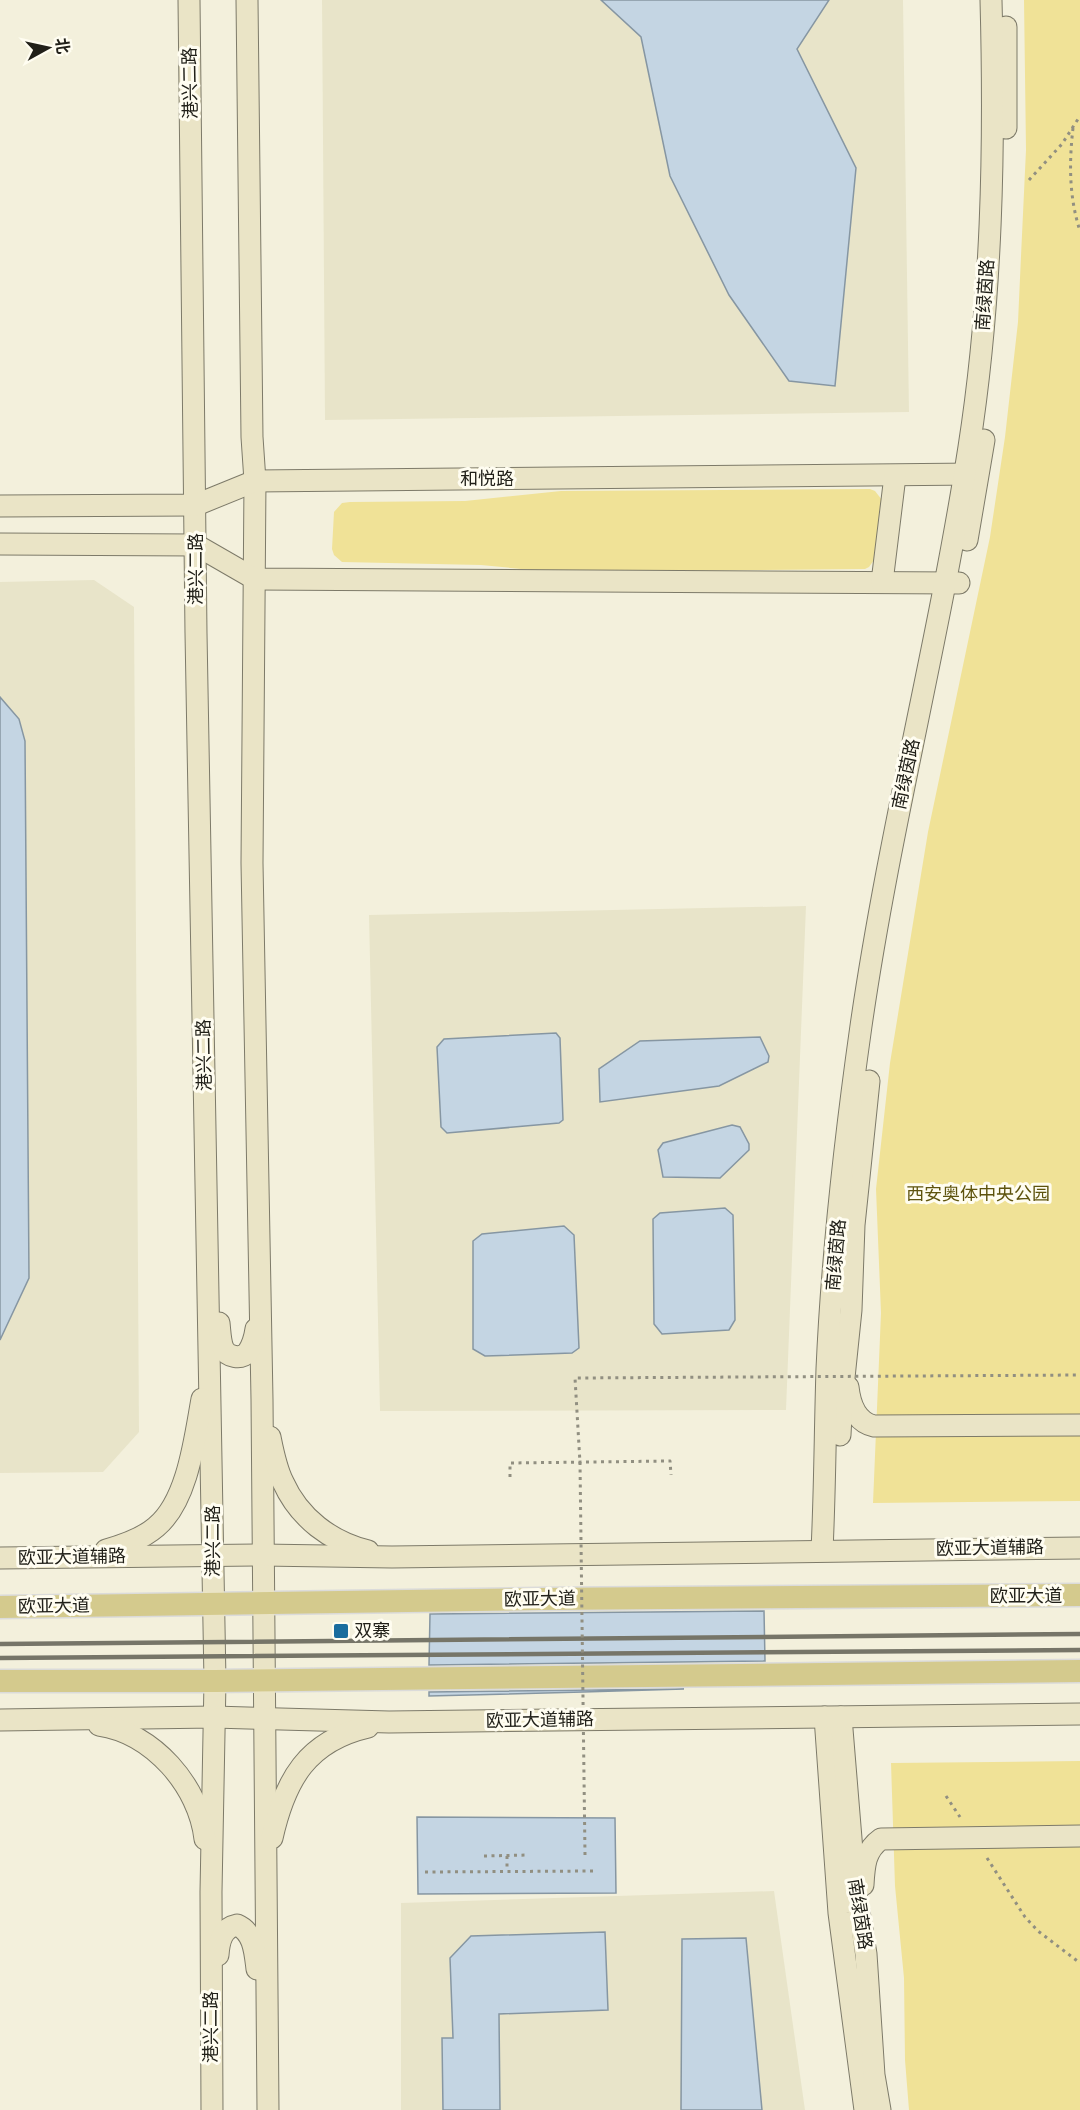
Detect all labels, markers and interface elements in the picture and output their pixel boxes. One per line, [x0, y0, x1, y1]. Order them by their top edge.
north arrow [18, 18, 78, 78]
text: 北 [50, 37, 72, 56]
street label: 港兴二路 [179, 47, 204, 119]
street label: 南绿茵路 [973, 258, 1000, 332]
street label: 和悦路 [460, 469, 514, 492]
street label: 港兴二路 [186, 533, 209, 605]
street label: 南绿茵路 [889, 737, 926, 812]
street label: 港兴二路 [193, 1019, 218, 1091]
park label: 西安奥体中央公园 [906, 1184, 1050, 1207]
street label: 南绿茵路 [823, 1218, 852, 1292]
street label: 港兴二路 [203, 1505, 226, 1577]
street label: 欧亚大道辅路 [936, 1537, 1044, 1562]
street label: 欧亚大道辅路 [18, 1546, 126, 1571]
street label: 欧亚大道 [990, 1586, 1062, 1609]
street label: 欧亚大道 [504, 1588, 576, 1613]
street label: 欧亚大道 [18, 1595, 90, 1620]
place label: 双寨 [354, 1621, 390, 1644]
marker: 双寨 [332, 1622, 350, 1640]
street label: 欧亚大道辅路 [486, 1709, 594, 1734]
street label: 南绿茵路 [842, 1877, 876, 1952]
street label: 港兴二路 [201, 1991, 224, 2063]

